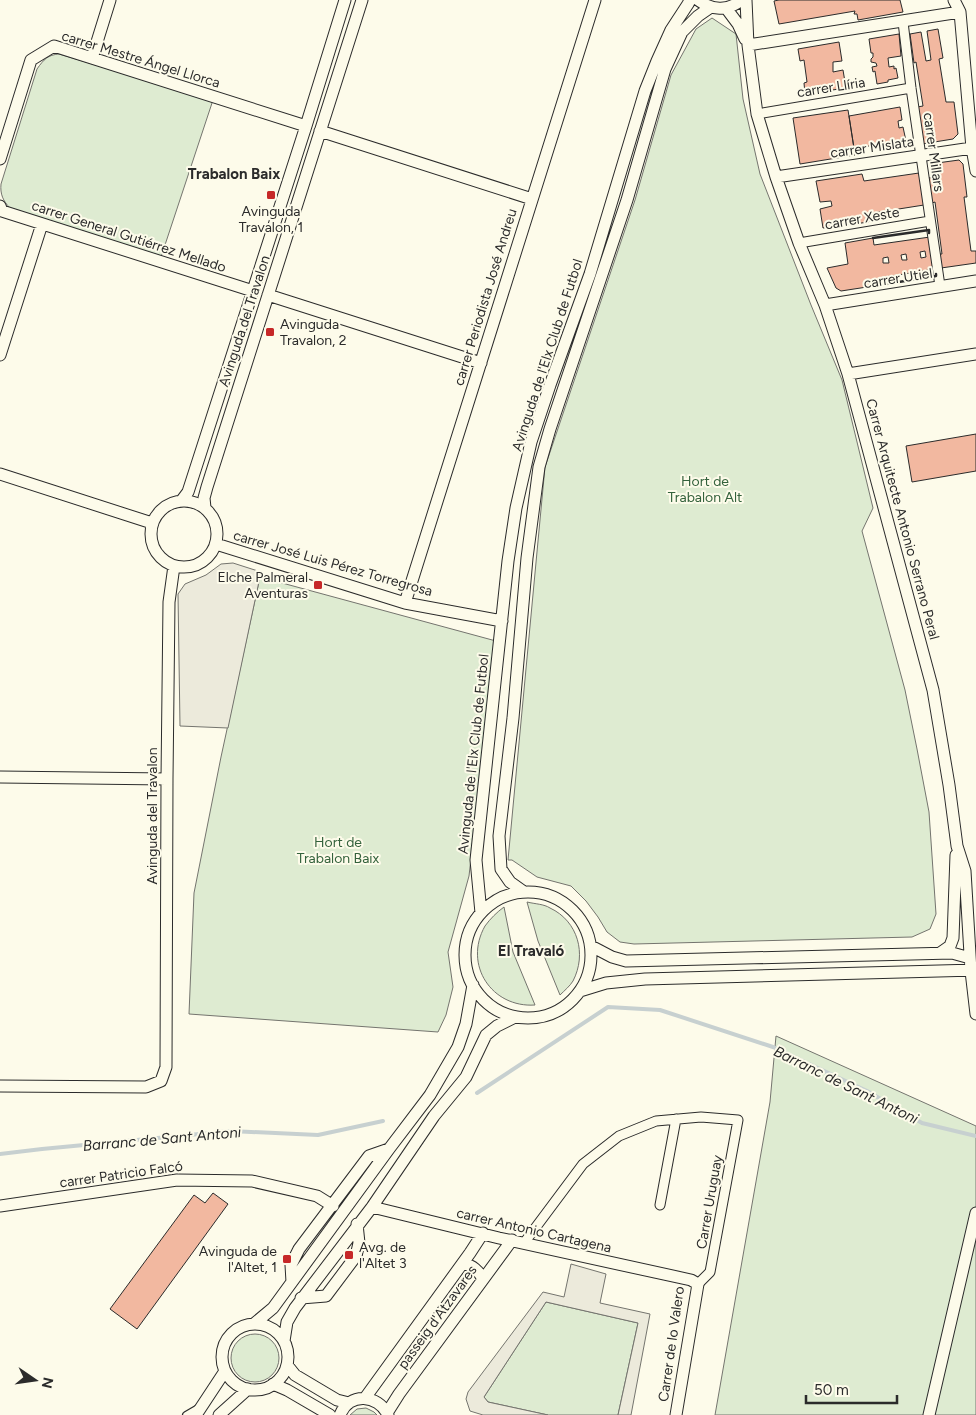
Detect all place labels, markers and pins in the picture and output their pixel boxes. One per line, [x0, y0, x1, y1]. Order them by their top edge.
marker: Avinguda Travalon, 1 [265, 189, 277, 201]
place label: Avinguda Travalon, 1 [239, 203, 303, 236]
place label: Avinguda Travalon, 2 [280, 316, 347, 349]
marker: Avinguda Travalon, 2 [264, 326, 276, 338]
place label: Elche Palmeral Aventuras [217, 569, 308, 602]
marker: Elche Palmeral Aventuras [312, 579, 324, 591]
place label: Avg. de l'Altet 3 [359, 1239, 407, 1272]
place label: Avinguda de l'Altet, 1 [199, 1243, 277, 1276]
marker: Avg. de l'Altet 3 [343, 1249, 355, 1261]
marker: Avinguda de l'Altet, 1 [281, 1253, 293, 1265]

